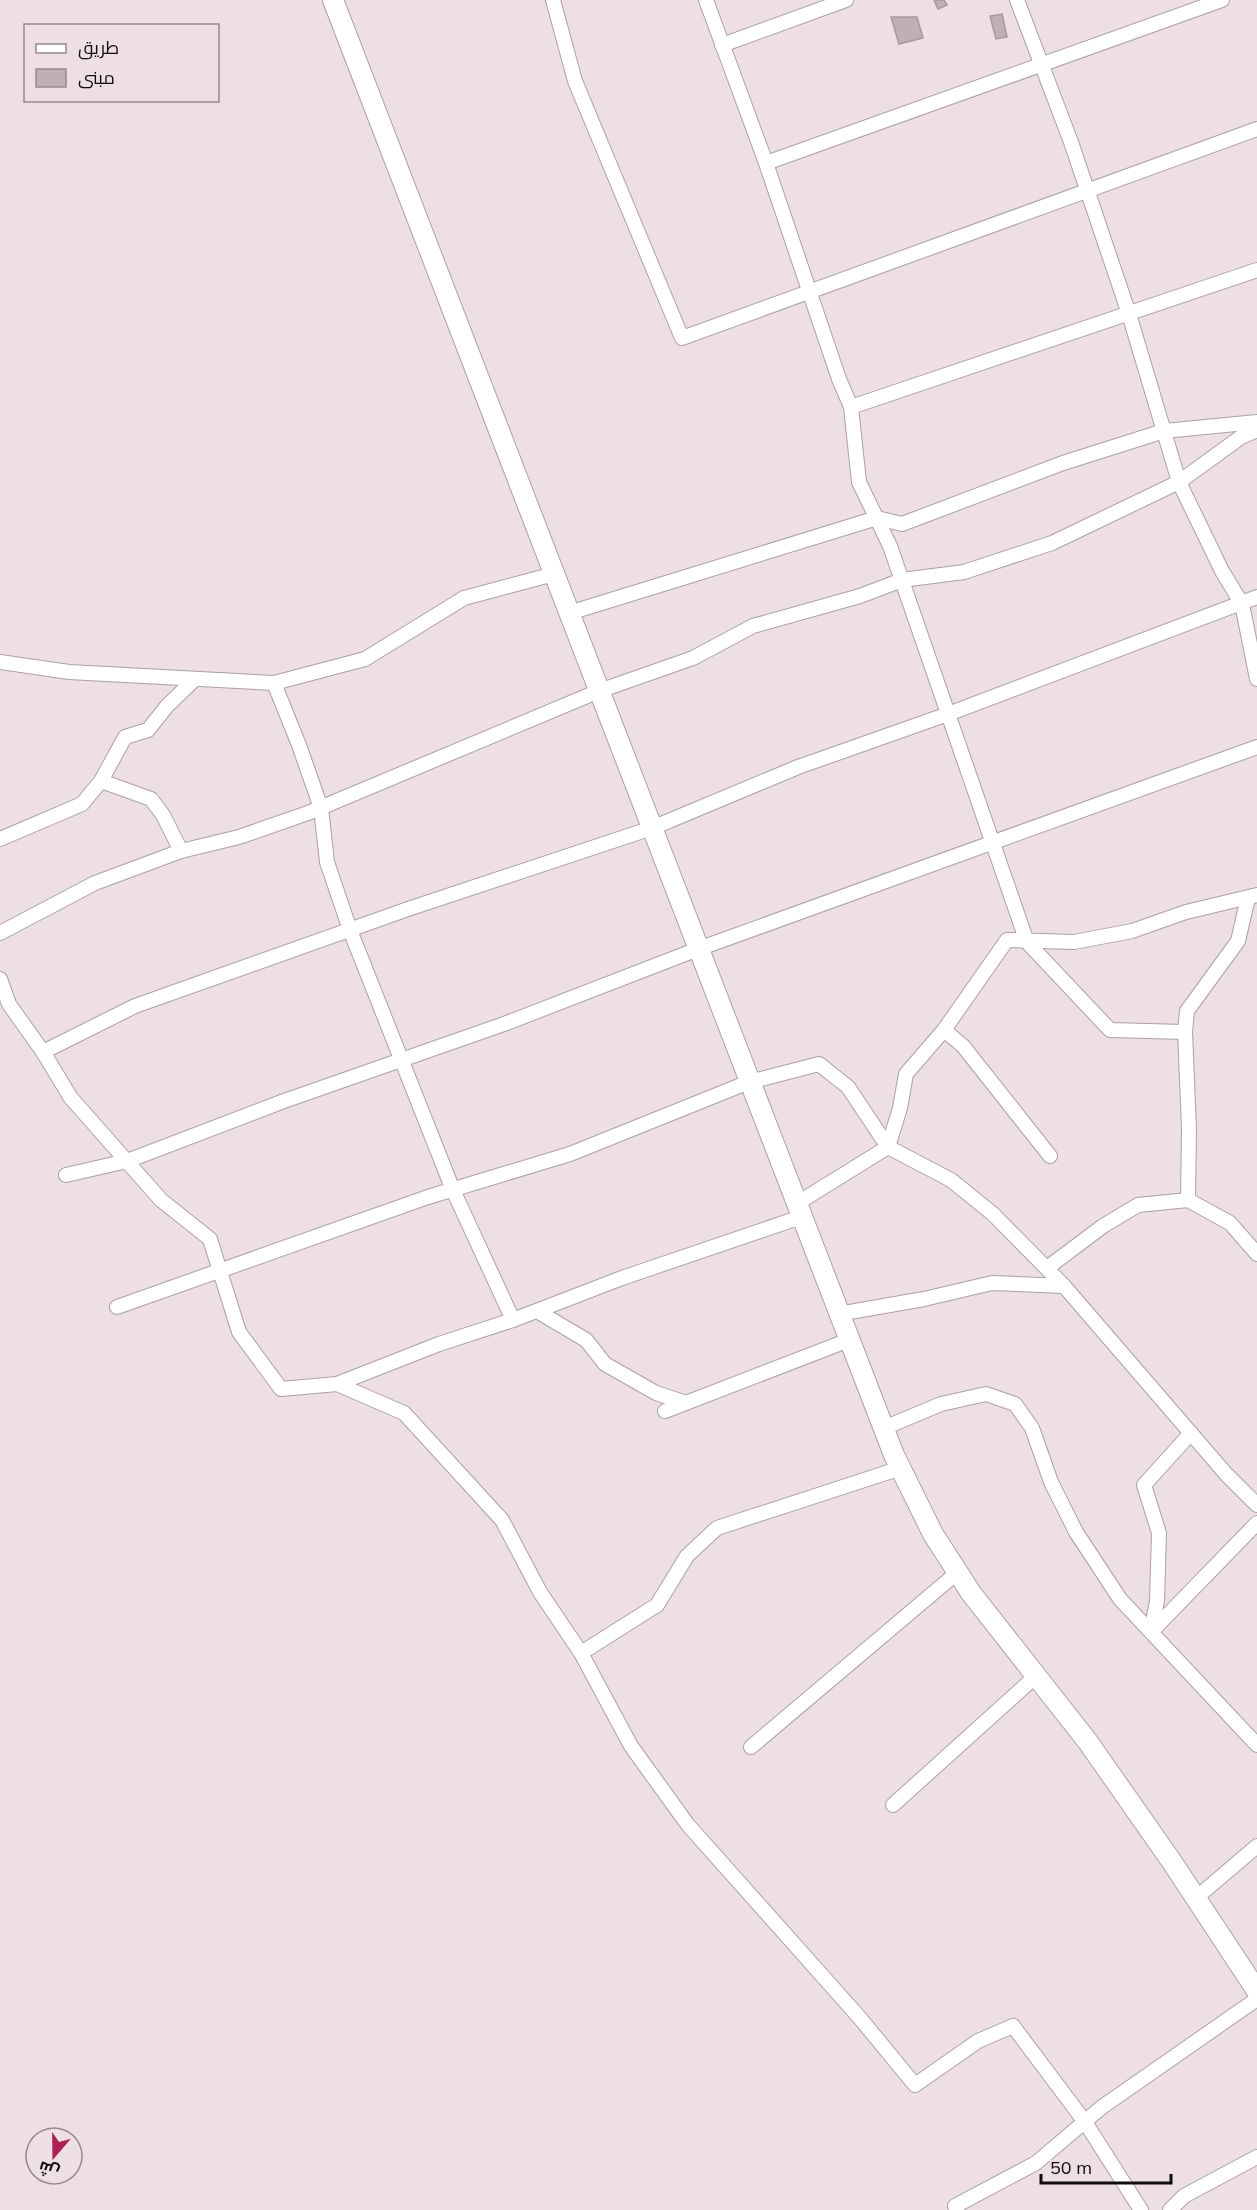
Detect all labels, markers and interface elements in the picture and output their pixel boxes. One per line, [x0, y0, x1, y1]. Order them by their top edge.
legend [24, 24, 219, 102]
text: طريق [78, 36, 119, 60]
text: مبنى [78, 66, 115, 89]
north arrow [24, 2126, 84, 2186]
scale bar [1041, 2147, 1172, 2185]
text: 50 m [1050, 2156, 1092, 2179]
text: ش [36, 2157, 62, 2183]

